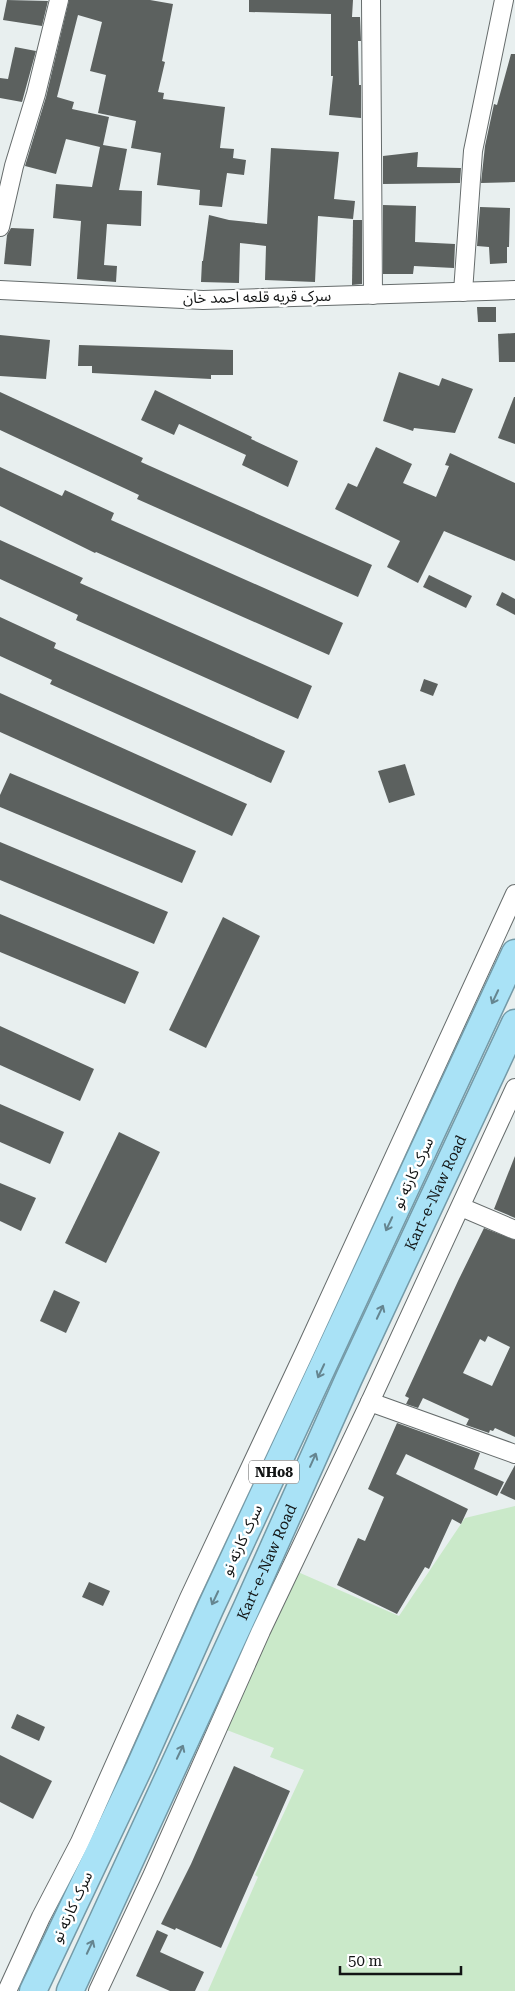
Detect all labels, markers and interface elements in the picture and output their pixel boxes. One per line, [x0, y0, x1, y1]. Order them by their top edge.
street label: سرک قریه قلعه احمد خان [183, 287, 332, 307]
one-way arrow [489, 989, 499, 1004]
street label: Kart-e-Naw Road [401, 1132, 470, 1253]
street label: سرک کارته نو [389, 1134, 437, 1211]
one-way arrow [384, 1216, 394, 1231]
one-way arrow [376, 1305, 386, 1320]
one-way arrow [315, 1363, 325, 1378]
one-way arrow [308, 1453, 318, 1468]
road number: NH08 [249, 1460, 299, 1484]
street label: سرک کارته نو [218, 1501, 266, 1578]
street label: Kart-e-Naw Road [233, 1501, 301, 1623]
one-way arrow [210, 1590, 220, 1605]
one-way arrow [176, 1744, 186, 1759]
street label: سرک کارته نو [48, 1868, 96, 1945]
one-way arrow [86, 1940, 96, 1955]
scale bar [340, 1944, 461, 1976]
text: 50 m [348, 1952, 383, 1970]

